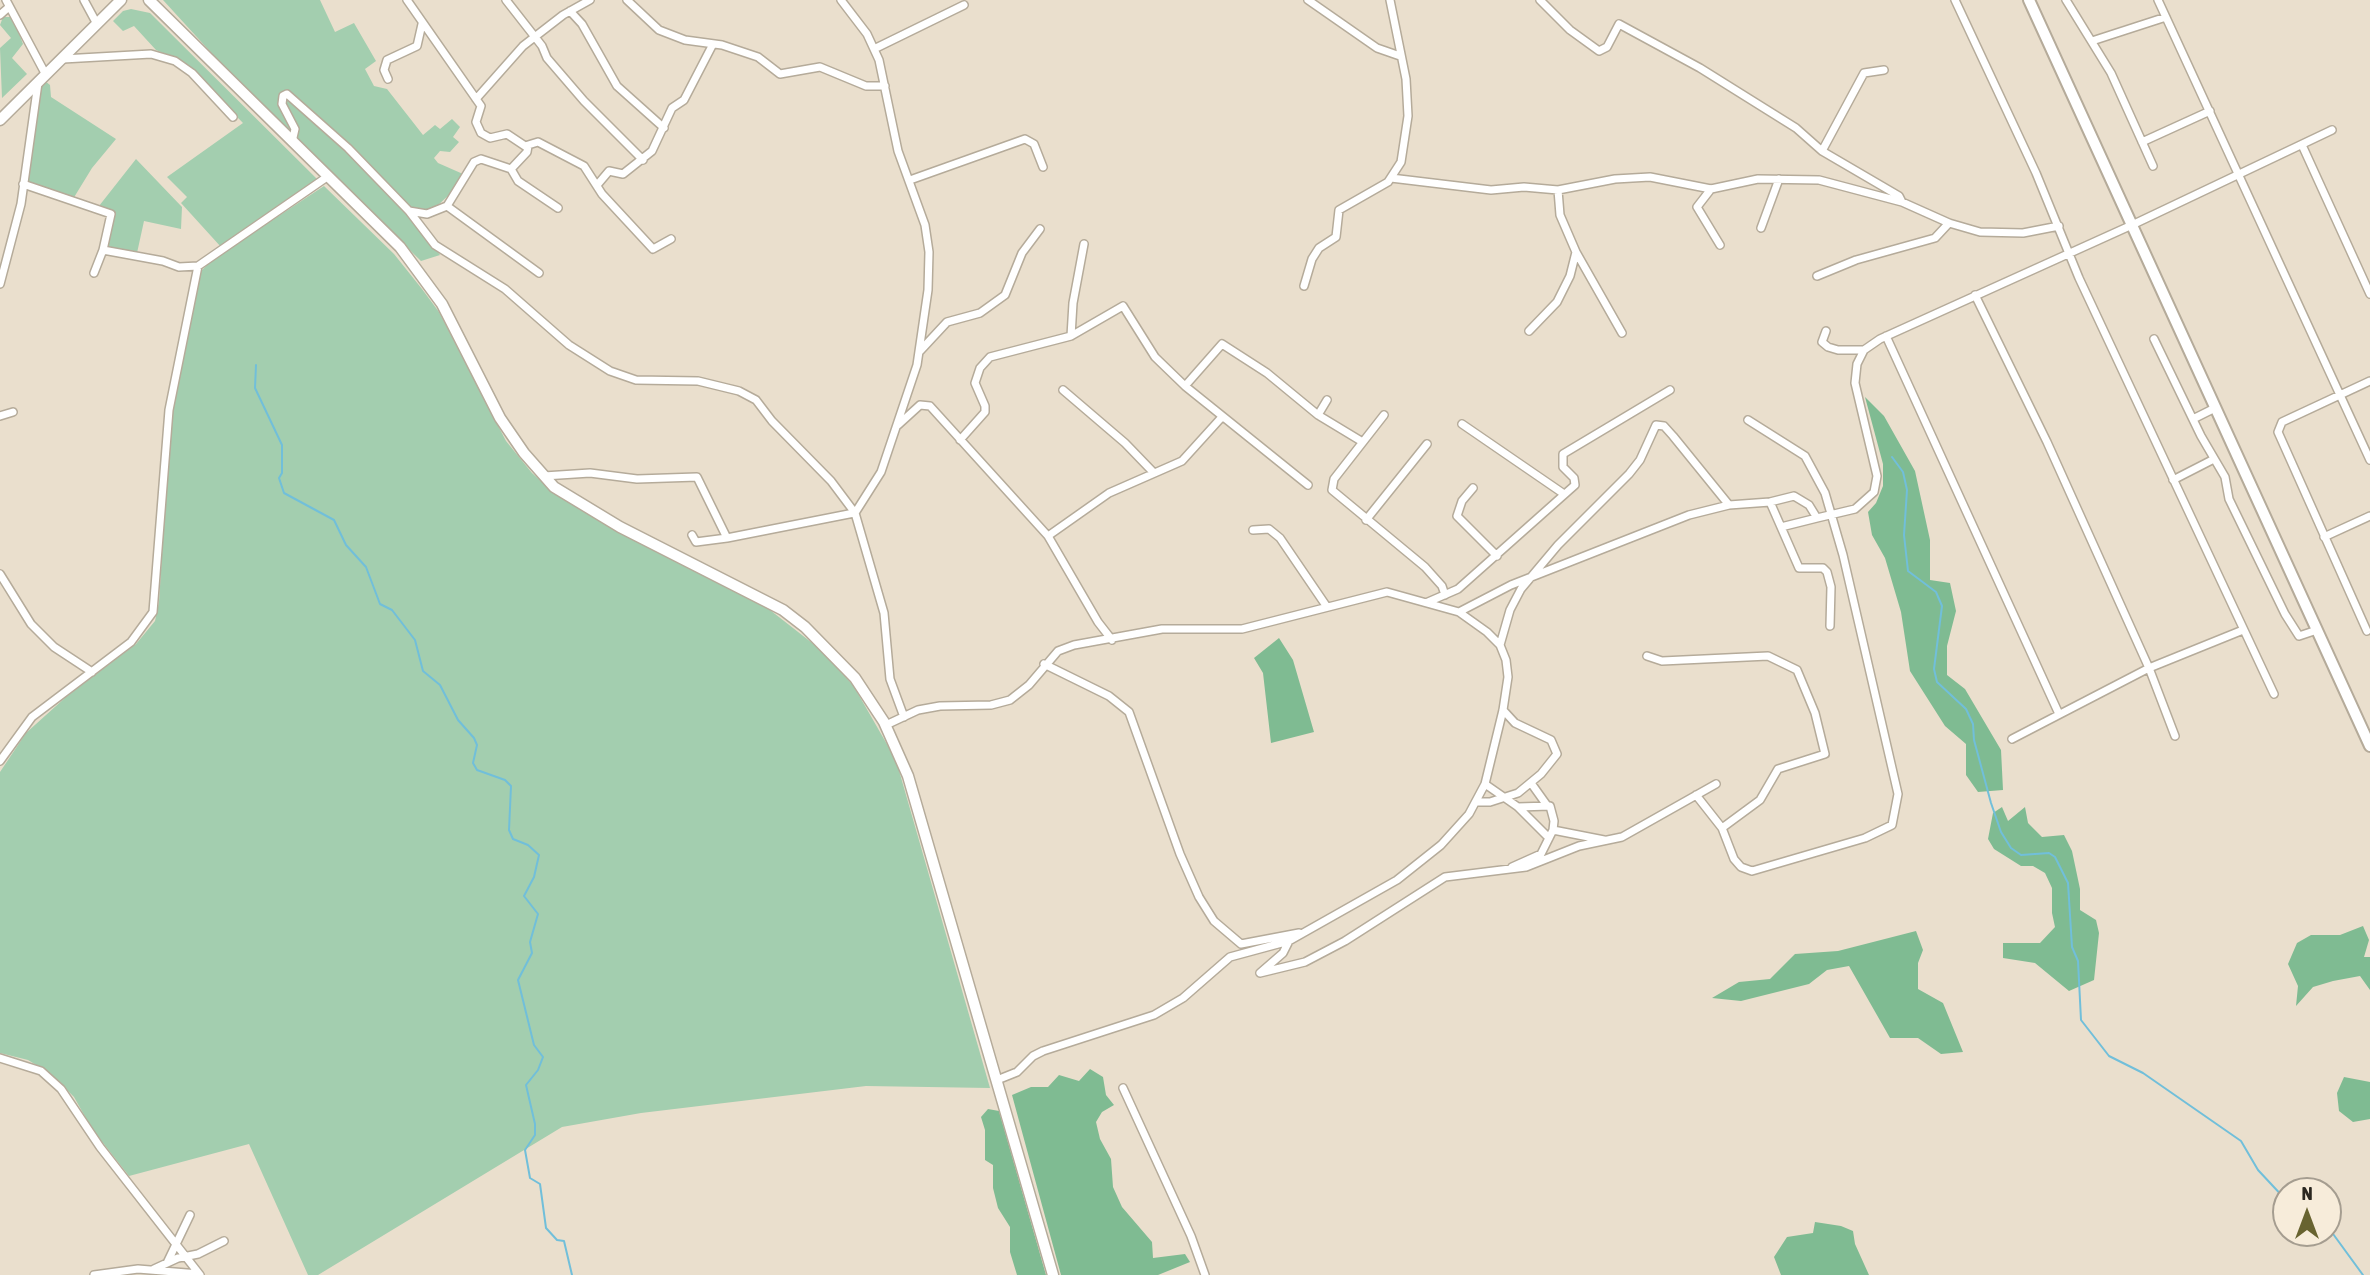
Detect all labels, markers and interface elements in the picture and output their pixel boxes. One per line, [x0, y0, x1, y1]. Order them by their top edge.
north arrow [2272, 1177, 2342, 1247]
text: N [2301, 1182, 2313, 1204]

